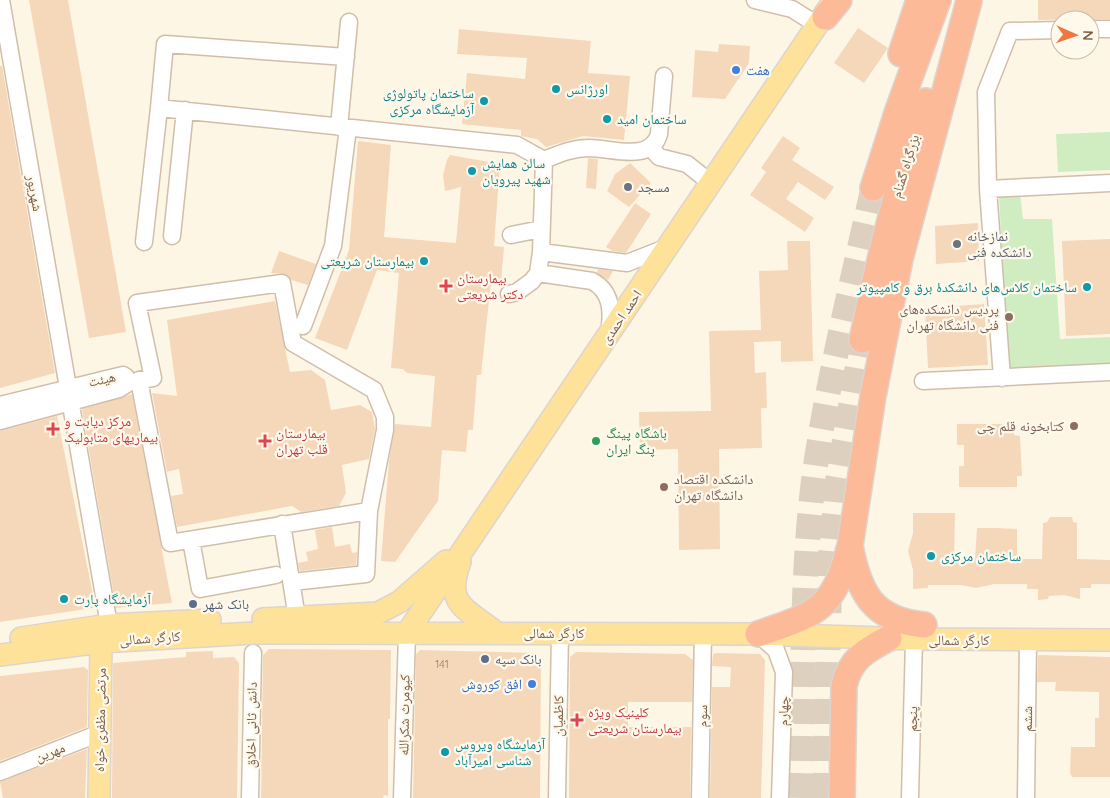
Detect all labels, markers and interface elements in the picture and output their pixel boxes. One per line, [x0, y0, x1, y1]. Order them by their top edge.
north arrow [1050, 10, 1100, 60]
text: N [1079, 30, 1097, 41]
place label: هفت [746, 61, 770, 79]
marker: هفت [730, 64, 742, 76]
place label: اورژانس [566, 80, 608, 98]
marker: اورژانس [550, 83, 562, 95]
place label: ساختمان پاتولوژی آزمایشگاه مرکزی [383, 84, 474, 118]
marker: ساختمان پاتولوژی آزمایشگاه مرکزی [478, 95, 490, 107]
place label: ساختمان امید [617, 110, 686, 128]
marker: ساختمان امید [601, 113, 613, 125]
street label: بزرگراه گمنام [887, 132, 924, 200]
place label: سالن همایش شهید پیرویان [482, 154, 551, 188]
marker: سالن همایش شهید پیرویان [466, 165, 478, 177]
street label: شهریور [23, 172, 47, 213]
place label: مسجد [638, 178, 670, 196]
marker: مسجد [622, 181, 634, 193]
place label: نمازخانه دانشکده فنی [967, 227, 1032, 261]
marker: نمازخانه دانشکده فنی [951, 238, 963, 250]
place label: بیمارستان شریعتی [320, 252, 414, 270]
marker: بیمارستان شریعتی [418, 255, 430, 267]
place label: بیمارستان دکتر شریعتی [457, 269, 523, 303]
place label: ساختمان کلاس‌های دانشکدهٔ برق و کامپیوتر [856, 278, 1077, 296]
marker: بیمارستان دکتر شریعتی [439, 279, 453, 293]
marker: ساختمان کلاس‌های دانشکدهٔ برق و کامپیوتر [1081, 281, 1093, 293]
street label: احمد احمدی [596, 286, 646, 348]
place label: پردیس دانشکده‌های فنی دانشگاه تهران [900, 300, 999, 334]
marker: پردیس دانشکده‌های فنی دانشگاه تهران [1003, 311, 1015, 323]
street label: هیئت [87, 367, 117, 391]
place label: مرکز دیابت و بیماریهای متابولیک [64, 412, 158, 446]
place label: کتابخونه قلم چی [977, 417, 1064, 436]
marker: کتابخونه قلم چی [1068, 420, 1080, 432]
marker: مرکز دیابت و بیماریهای متابولیک [46, 422, 60, 436]
place label: بیمارستان قلب تهران [276, 424, 328, 458]
place label: باشگاه پینگ پنگ ایران [606, 424, 667, 458]
marker: بیمارستان قلب تهران [258, 434, 272, 448]
marker: باشگاه پینگ پنگ ایران [590, 435, 602, 447]
place label: دانشکده اقتصاد دانشگاه تهران [674, 470, 754, 504]
marker: دانشکده اقتصاد دانشگاه تهران [658, 481, 670, 493]
place label: ساختمان مرکزی [941, 547, 1021, 565]
marker: ساختمان مرکزی [925, 550, 937, 562]
place label: آزمایشگاه پارت [74, 590, 151, 608]
marker: آزمایشگاه پارت [58, 593, 70, 605]
place label: بانک شهر [202, 595, 249, 613]
marker: بانک شهر [187, 598, 199, 610]
street label: کارگر شمالی [523, 624, 585, 642]
street label: کارگر شمالی [119, 627, 181, 649]
street label: کارگر شمالی [928, 631, 990, 649]
place label: بانک سپه [495, 650, 542, 668]
marker: بانک سپه [479, 653, 491, 665]
house number: 141 [435, 657, 449, 671]
street label: مرتضی مظفری خواه [90, 668, 110, 772]
street label: کیومرث شکرالله [394, 674, 414, 756]
place label: افق کوروش [461, 675, 522, 694]
marker: افق کوروش [526, 678, 538, 690]
street label: دانش ثانی اخلاق [241, 681, 261, 768]
street label: کاظمیان [549, 695, 567, 737]
street label: چهارم [773, 696, 794, 726]
place label: کلینیک ویژه بیمارستان شریعتی [588, 703, 682, 737]
street label: سوم [693, 705, 712, 727]
street label: پنجم [903, 706, 922, 732]
street label: ششم [1018, 706, 1037, 732]
marker: کلینیک ویژه بیمارستان شریعتی [570, 713, 584, 727]
place label: آزمایشگاه ویروس شناسی امیرآباد [455, 735, 545, 769]
street label: مهرین [33, 738, 67, 766]
marker: آزمایشگاه ویروس شناسی امیرآباد [439, 746, 451, 758]

